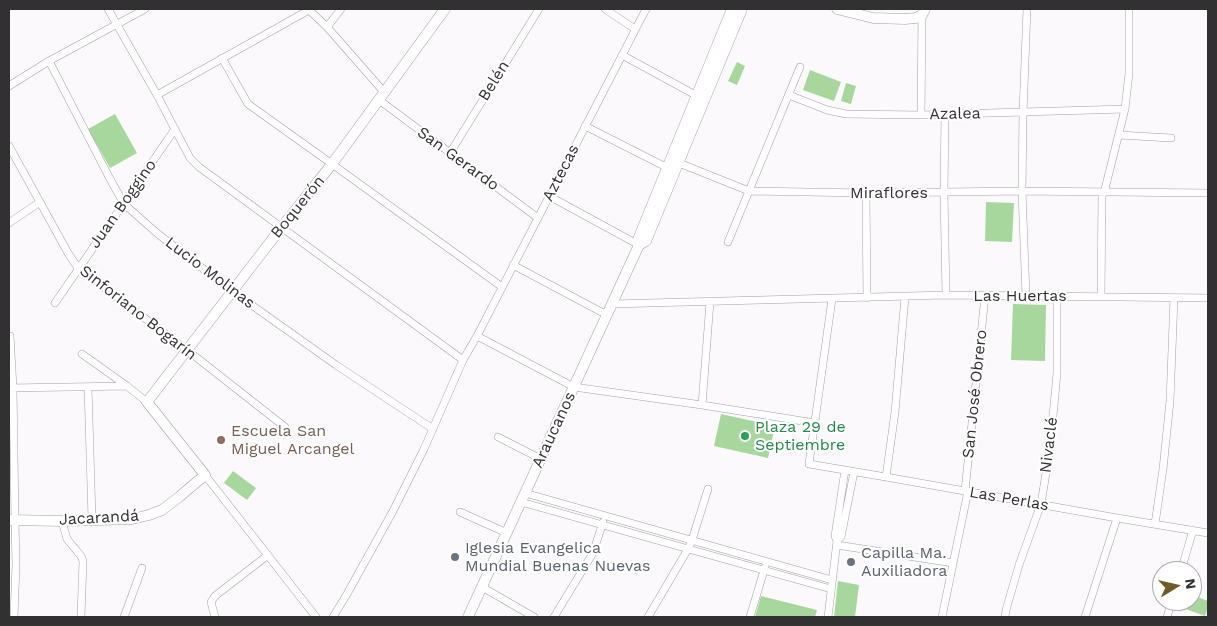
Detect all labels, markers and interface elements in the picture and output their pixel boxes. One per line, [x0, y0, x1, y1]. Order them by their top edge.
street label: Belén [474, 57, 514, 105]
street label: Azalea [929, 104, 981, 124]
street label: San Gerardo [413, 123, 503, 195]
street label: Aztecas [538, 141, 584, 205]
street label: Juan Boggino [85, 156, 161, 252]
street label: Boquerón [267, 172, 329, 242]
street label: Miraflores [850, 183, 928, 203]
street label: Lucio Molinas [161, 233, 259, 313]
street label: Sinforiano Bogarín [76, 261, 200, 365]
street label: Las Huertas [973, 286, 1067, 306]
street label: San José Obrero [959, 329, 991, 459]
street label: Araucanos [528, 389, 580, 471]
street label: Nivaclé [1036, 416, 1062, 474]
place label: Plaza 29 de Septiembre [755, 417, 846, 455]
place label: Escuela San Miguel Arcangel [231, 421, 354, 459]
marker: Plaza 29 de Septiembre [739, 430, 751, 442]
marker: Escuela San Miguel Arcangel [215, 434, 227, 446]
street label: Las Perlas [968, 483, 1050, 515]
street label: Jacarandá [58, 506, 140, 530]
place label: Iglesia Evangelica Mundial Buenas Nuevas [465, 538, 651, 576]
place label: Capilla Ma. Auxiliadora [861, 543, 947, 581]
marker: Iglesia Evangelica Mundial Buenas Nuevas [449, 551, 461, 563]
marker: Capilla Ma. Auxiliadora [845, 556, 857, 568]
north arrow [1152, 561, 1202, 611]
text: N [1182, 577, 1200, 590]

